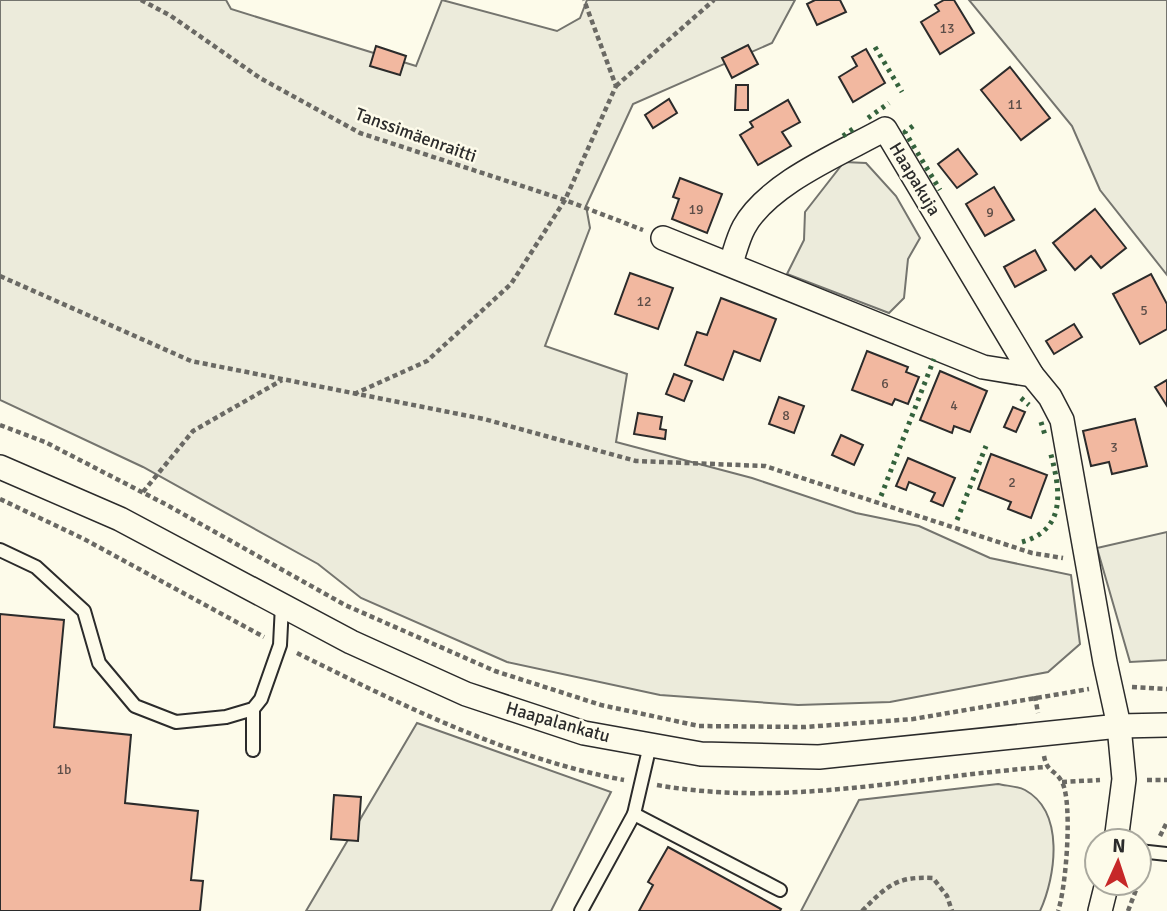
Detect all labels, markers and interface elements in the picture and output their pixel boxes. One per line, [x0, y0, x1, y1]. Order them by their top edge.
house number: 13 [939, 20, 955, 37]
house number: 11 [1007, 96, 1023, 113]
street label: Tanssimäenraitti [352, 103, 480, 167]
street label: Haapakuja [885, 138, 945, 220]
house number: 19 [688, 201, 704, 218]
house number: 9 [986, 204, 994, 221]
house number: 12 [636, 293, 652, 310]
house number: 5 [1140, 302, 1148, 319]
house number: 6 [881, 375, 889, 392]
house number: 4 [950, 397, 958, 414]
house number: 8 [782, 407, 790, 424]
house number: 3 [1110, 439, 1118, 456]
house number: 2 [1008, 474, 1016, 491]
street label: Haapalankatu [503, 697, 613, 747]
house number: 1b [57, 761, 71, 778]
north arrow [1083, 827, 1153, 897]
text: N [1112, 834, 1126, 858]

